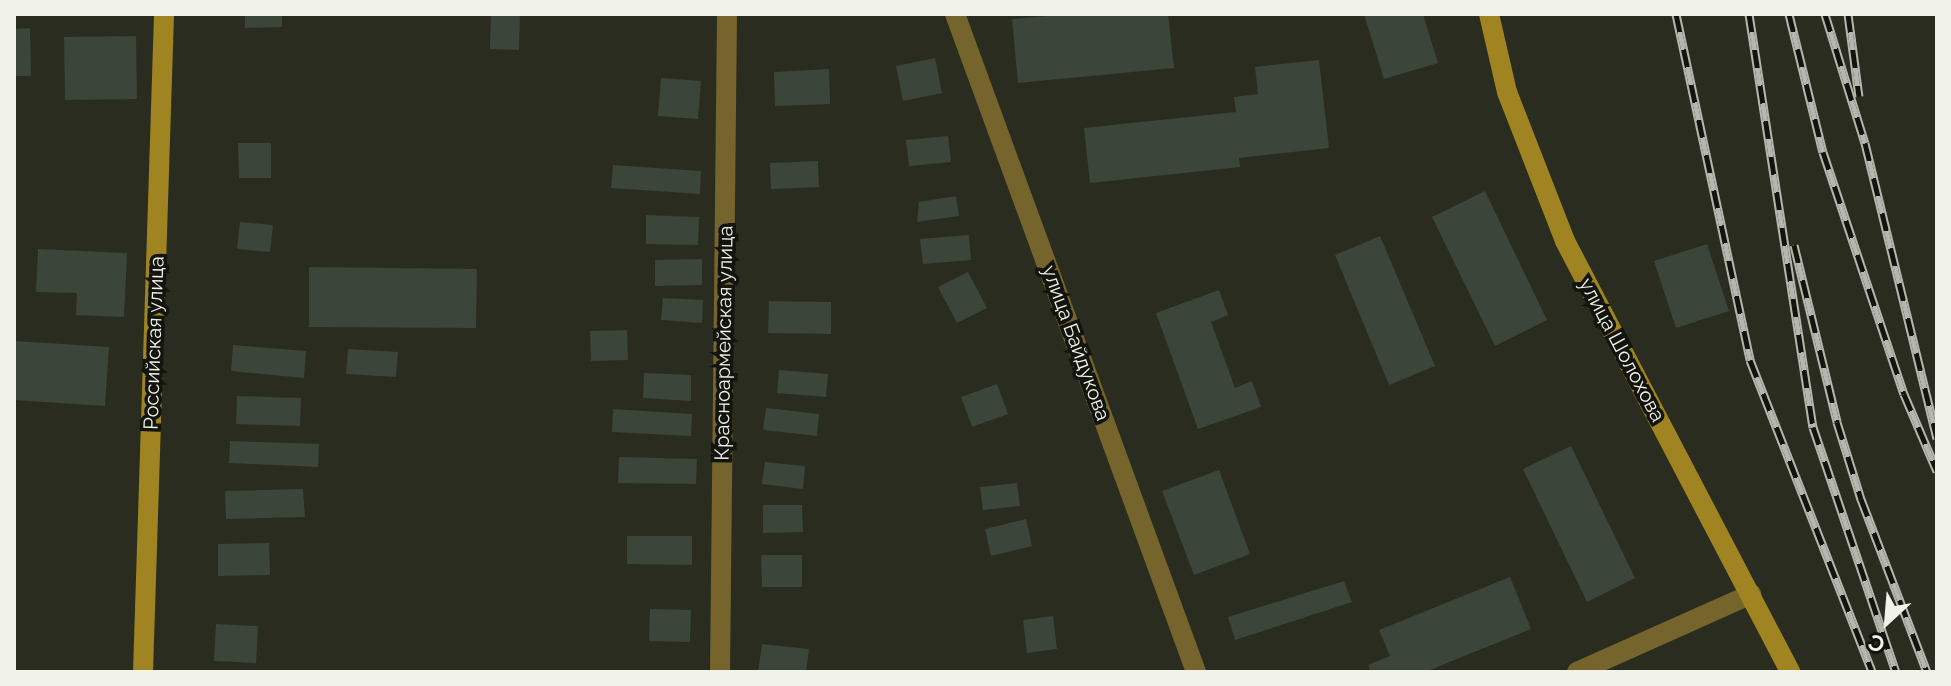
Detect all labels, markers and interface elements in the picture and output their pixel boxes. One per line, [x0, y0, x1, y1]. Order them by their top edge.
street label: Красноармейская улица [710, 225, 738, 461]
street label: Российская улица [139, 256, 169, 430]
street label: улица Байдукова [1037, 262, 1115, 424]
street label: улица Шолохова [1574, 274, 1670, 426]
north arrow [1847, 582, 1927, 662]
text: С [1864, 629, 1889, 659]

